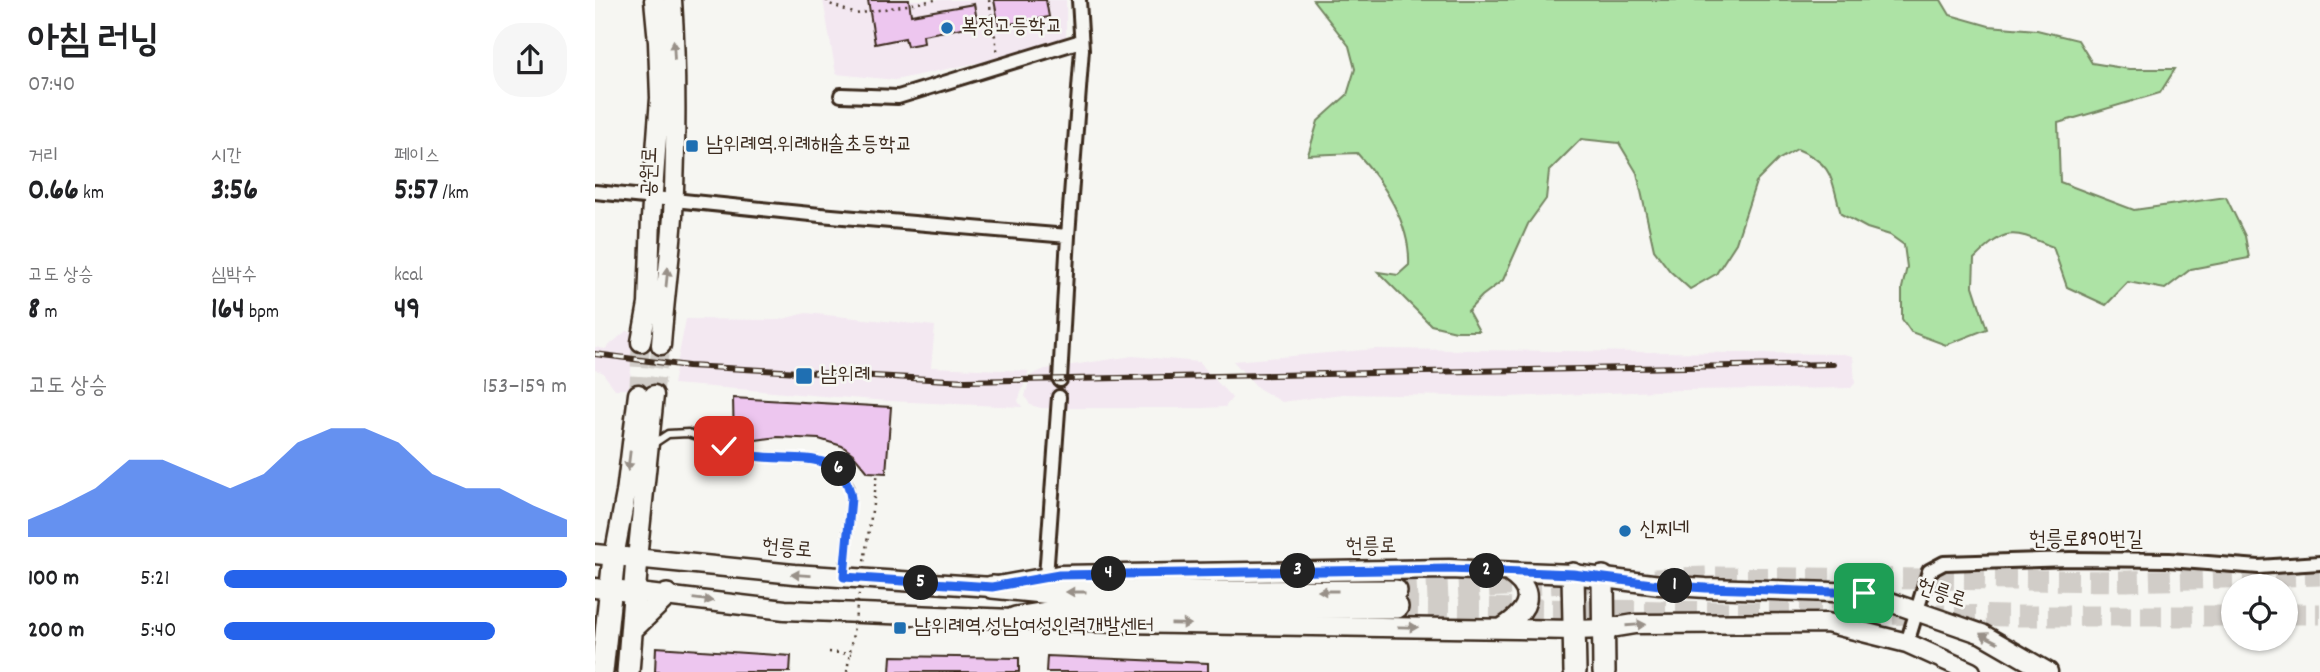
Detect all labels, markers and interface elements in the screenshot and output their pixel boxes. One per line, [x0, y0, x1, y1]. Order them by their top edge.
place label: 복정고등학교 [961, 13, 1062, 43]
text: 아침 러닝 [28, 15, 159, 70]
marker: 복정고등학교 [939, 20, 955, 36]
button: share [493, 23, 567, 97]
one-way arrow [669, 38, 680, 60]
text: 07:40 [28, 69, 75, 102]
place label: 남위례역.위례해솔초등학교 [706, 131, 912, 161]
marker: 남위례역.위례해솔초등학교 [684, 138, 700, 154]
text: 거리 [28, 144, 59, 171]
text: 시간 [211, 144, 242, 171]
text: 페이스 [394, 144, 440, 171]
street label: 공원로 [635, 146, 667, 198]
text: 0.66 [28, 171, 79, 214]
text: 3:56 [211, 171, 258, 214]
text: 5:57 [394, 171, 438, 214]
text: km [79, 181, 104, 208]
text: /km [438, 181, 469, 208]
text: 고도 상승 [28, 263, 94, 290]
text: 심박수 [211, 263, 257, 290]
text: kcal [394, 263, 423, 290]
one-way arrow [662, 266, 673, 288]
text: 8 [28, 290, 40, 333]
text: 164 [211, 290, 245, 333]
text: 49 [394, 290, 420, 333]
text: m [40, 300, 57, 327]
text: bpm [245, 300, 279, 327]
place label: 남위례 [820, 361, 871, 391]
marker: 남위례 [794, 366, 814, 386]
text: 고도 상승 [28, 371, 107, 404]
text: 153–159 m [482, 371, 567, 404]
pin [694, 416, 754, 476]
icon: check [705, 427, 743, 465]
one-way arrow [624, 450, 635, 472]
pin: 6 [821, 452, 857, 486]
text: 6 [834, 455, 843, 482]
place label: 신찌네 [1639, 516, 1690, 546]
marker: 신찌네 [1617, 523, 1633, 539]
street label: 헌릉로890번길 [2029, 526, 2143, 556]
street label: 헌릉로 [760, 533, 814, 567]
street label: 헌릉로 [1345, 533, 1397, 563]
pin: 3 [1281, 554, 1315, 588]
pin: 2 [1469, 554, 1505, 588]
pin: 4 [1091, 556, 1127, 592]
text: 3 [1293, 557, 1302, 584]
text: 2 [1482, 557, 1491, 584]
text: 4 [1105, 560, 1112, 587]
text: 100 m [28, 563, 79, 596]
text: 5:21 [140, 563, 170, 596]
pin [1834, 563, 1894, 623]
pin: 5 [903, 566, 939, 600]
pin: 1 [1657, 568, 1693, 604]
one-way arrow [790, 569, 812, 580]
text: 5 [916, 569, 925, 596]
text: 1 [1672, 572, 1677, 599]
street label: 헌릉로 [1912, 573, 1970, 617]
icon: arrive [1845, 574, 1883, 612]
map controls [2221, 574, 2298, 651]
button: locate [2221, 574, 2298, 651]
one-way arrow [1317, 585, 1339, 597]
one-way arrow [1065, 587, 1087, 598]
one-way arrow [693, 594, 715, 605]
place label: 남위례역.성남여성인력개발센터 [914, 613, 1154, 643]
text: 200 m [28, 615, 84, 648]
text: 5:40 [140, 615, 177, 648]
one-way arrow [1170, 618, 1192, 630]
one-way arrow [1625, 619, 1647, 630]
marker: 남위례역.성남여성인력개발센터 [892, 620, 908, 636]
one-way arrow [1398, 621, 1420, 633]
one-way arrow [1979, 632, 1999, 644]

